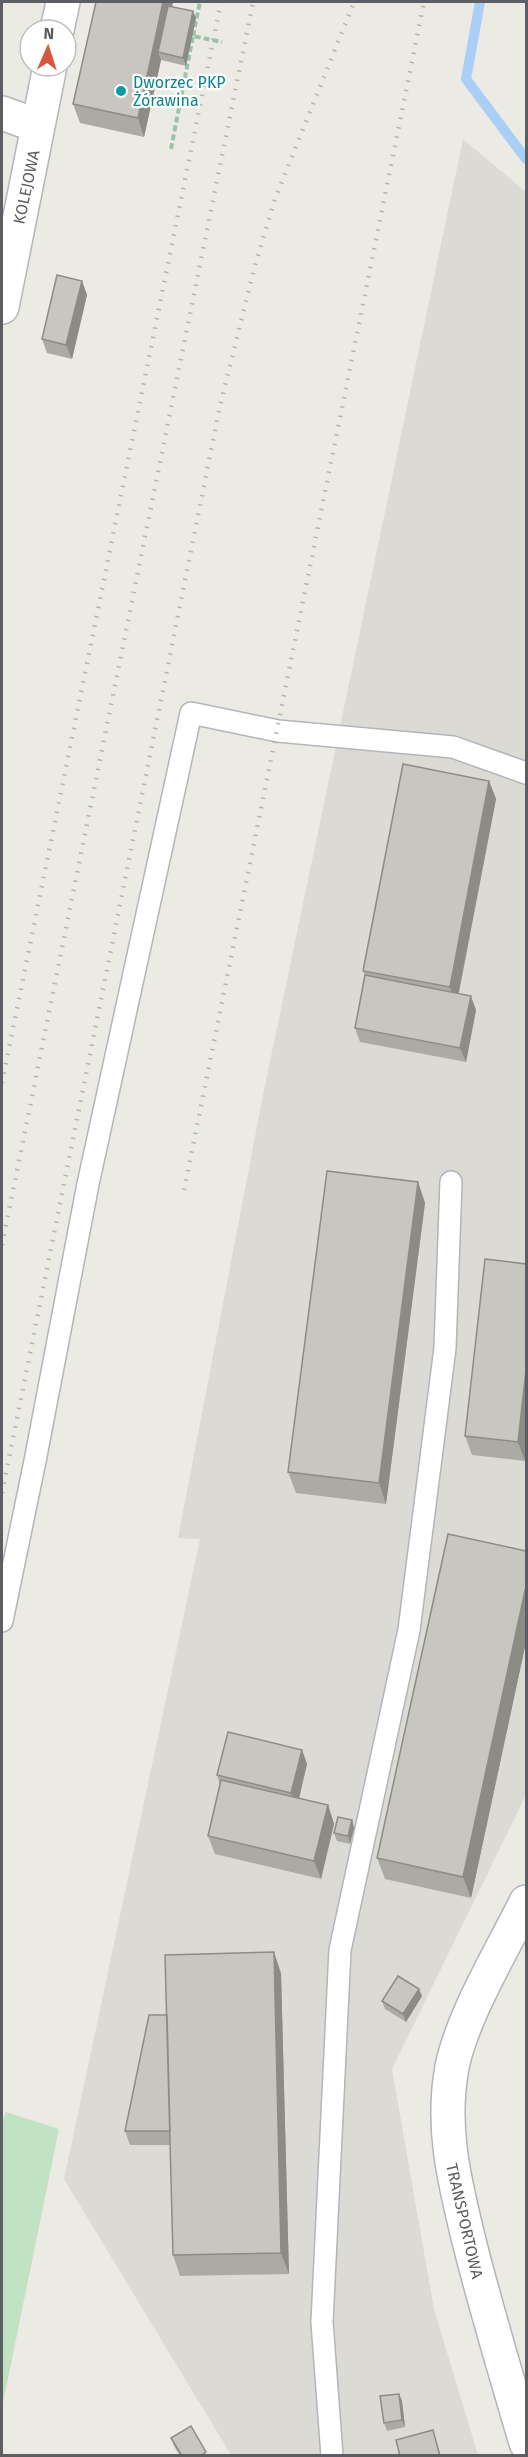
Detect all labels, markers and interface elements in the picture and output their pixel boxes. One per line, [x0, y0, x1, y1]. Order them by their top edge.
north arrow [18, 18, 78, 78]
text: N [43, 24, 55, 43]
place label: Dworzec PKP Żórawina [133, 73, 226, 110]
marker: Dworzec PKP Żórawina [114, 84, 128, 98]
street label: KOLEJOWA [9, 148, 44, 226]
street label: TRANSPORTOWA [442, 2162, 487, 2281]

